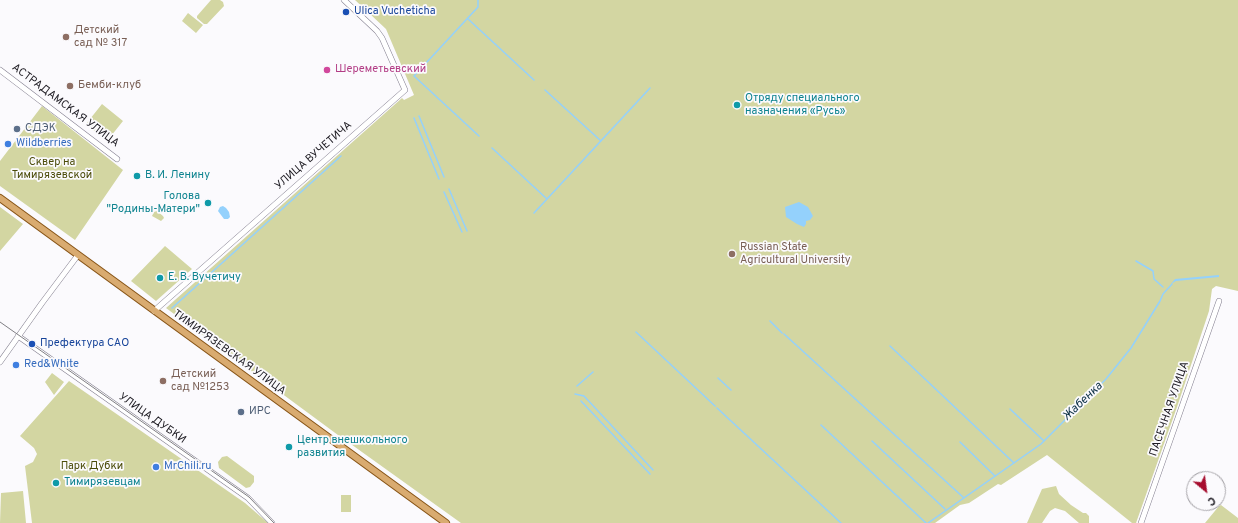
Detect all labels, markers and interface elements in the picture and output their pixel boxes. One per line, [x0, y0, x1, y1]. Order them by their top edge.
place label: Ulica Vucheticha [354, 5, 436, 19]
marker: Ulica Vucheticha [341, 7, 351, 17]
place label: Детский сад № 317 [74, 24, 127, 50]
marker: Детский сад № 317 [61, 32, 71, 42]
street label: АСТРАДАМСКАЯ УЛИЦА [9, 61, 121, 151]
place label: Шереметьевский [335, 63, 426, 77]
marker: Шереметьевский [322, 65, 332, 75]
place label: Бемби-клуб [78, 79, 141, 93]
marker: Бемби-клуб [65, 81, 75, 91]
place label: Отряду специального назначения «Русь» [745, 92, 860, 118]
marker: Отряду специального назначения «Русь» [732, 100, 742, 110]
street label: УЛИЦА ВУЧЕТИЧА [273, 119, 355, 193]
place label: СДЭК [25, 122, 56, 136]
marker: СДЭК [12, 124, 22, 134]
place label: Wildberries [16, 137, 72, 151]
marker: Wildberries [3, 139, 13, 149]
park label: Сквер на Тимирязевской [12, 156, 92, 182]
place label: В. И. Ленину [145, 169, 210, 183]
marker: В. И. Ленину [132, 171, 142, 181]
place label: Голова "Родины-Матери" [107, 190, 200, 216]
marker: Голова "Родины-Матери" [203, 198, 213, 208]
place label: Russian State Agricultural University [740, 241, 851, 267]
marker: Russian State Agricultural University [727, 249, 737, 259]
place label: Е. В. Вучетичу [168, 271, 241, 285]
marker: Е. В. Вучетичу [155, 273, 165, 283]
street label: ТИМИРЯЗЕВСКАЯ УЛИЦА [170, 308, 288, 398]
place label: Префектура САО [40, 337, 129, 351]
marker: Префектура САО [27, 339, 37, 349]
place label: Red&White [24, 358, 79, 372]
marker: Red&White [11, 360, 21, 370]
street label: ПАСЕЧНАЯ УЛИЦА [1148, 360, 1192, 458]
place label: Детский сад №1253 [171, 368, 229, 394]
marker: Детский сад №1253 [158, 376, 168, 386]
water label: Жабенка [1060, 379, 1106, 425]
street label: УЛИЦА ДУБКИ [116, 391, 188, 447]
place label: ИРС [249, 405, 271, 419]
marker: ИРС [236, 407, 246, 417]
place label: Центр внешкольного развития [297, 434, 408, 460]
marker: Центр внешкольного развития [284, 442, 294, 452]
park label: Парк Дубки [61, 460, 123, 474]
place label: MrChili.ru [164, 460, 212, 474]
marker: MrChili.ru [151, 462, 161, 472]
north arrow [1186, 471, 1226, 511]
place label: Тимирязевцам [64, 476, 141, 490]
marker: Тимирязевцам [51, 478, 61, 488]
text: С [1205, 493, 1218, 508]

